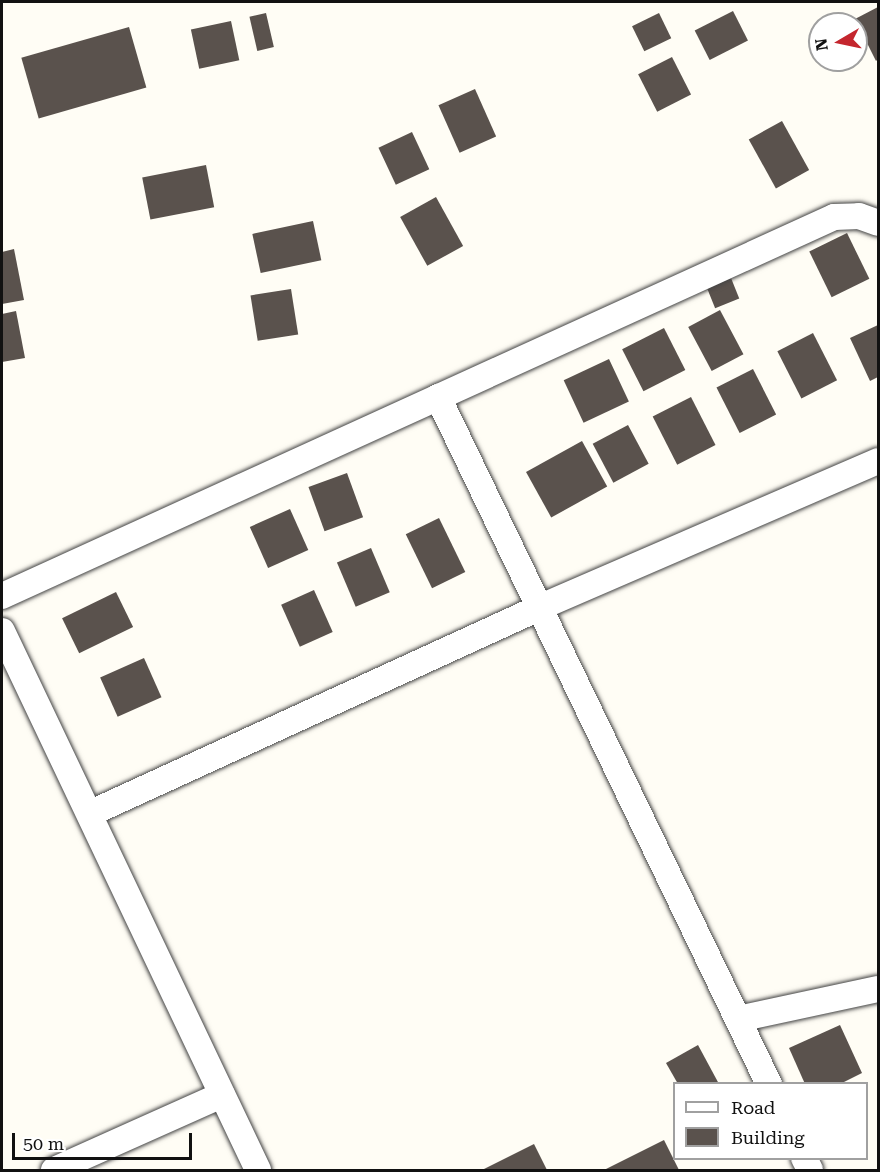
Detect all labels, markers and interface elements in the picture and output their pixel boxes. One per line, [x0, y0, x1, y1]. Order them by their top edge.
north arrow [808, 12, 868, 72]
text: N [811, 37, 832, 52]
legend [673, 1082, 868, 1160]
text: Road [731, 1097, 775, 1118]
scale bar [15, 1121, 195, 1159]
text: Building [731, 1127, 805, 1148]
text: 50 m [23, 1133, 64, 1154]

